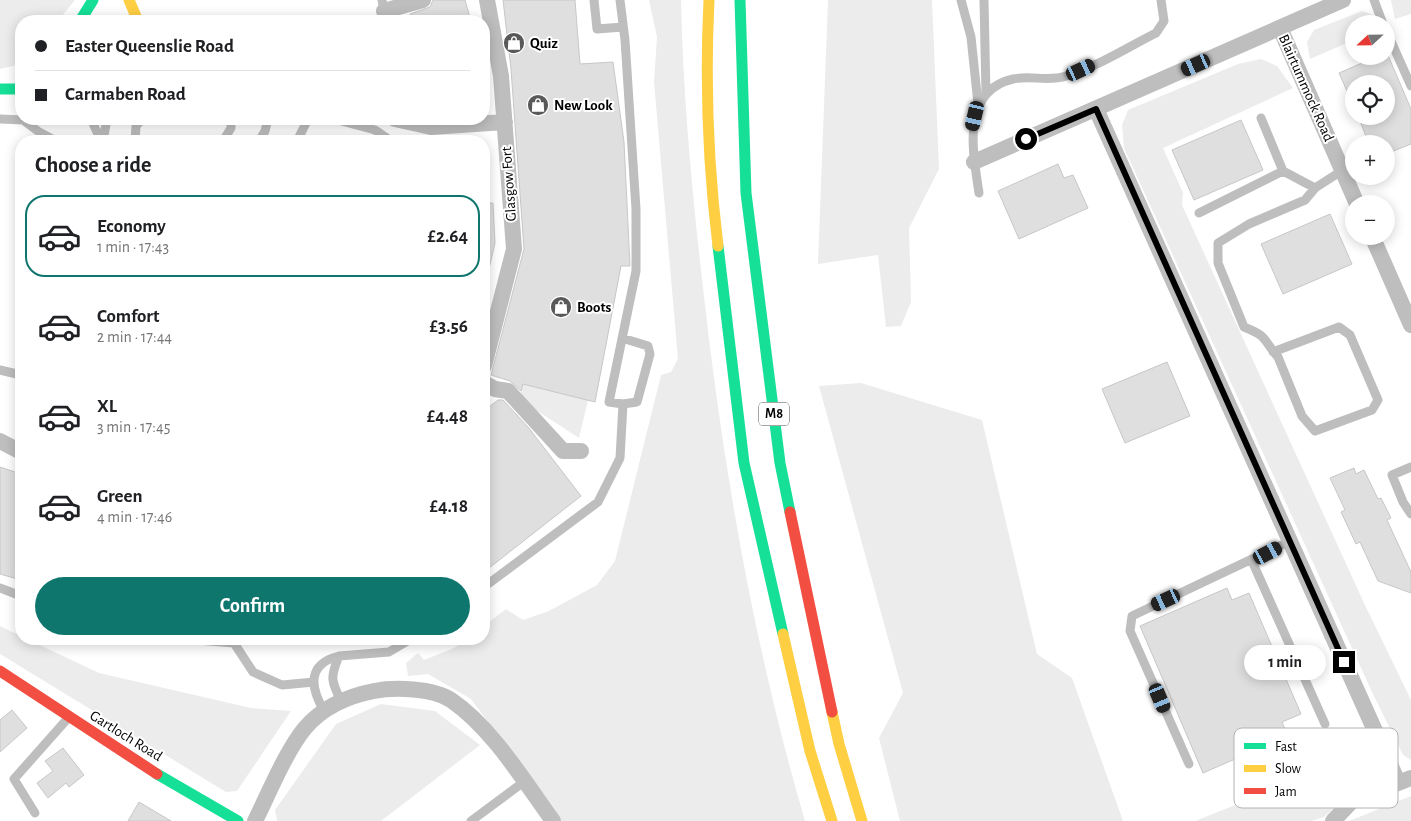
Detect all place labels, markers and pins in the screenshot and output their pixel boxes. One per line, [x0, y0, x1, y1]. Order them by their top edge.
shop icon: Quiz [502, 31, 526, 55]
place label: Quiz [530, 36, 558, 51]
shop icon: New Look [526, 93, 550, 117]
place label: New Look [554, 98, 613, 113]
shop icon: Boots [549, 295, 573, 319]
place label: Boots [577, 300, 611, 315]

